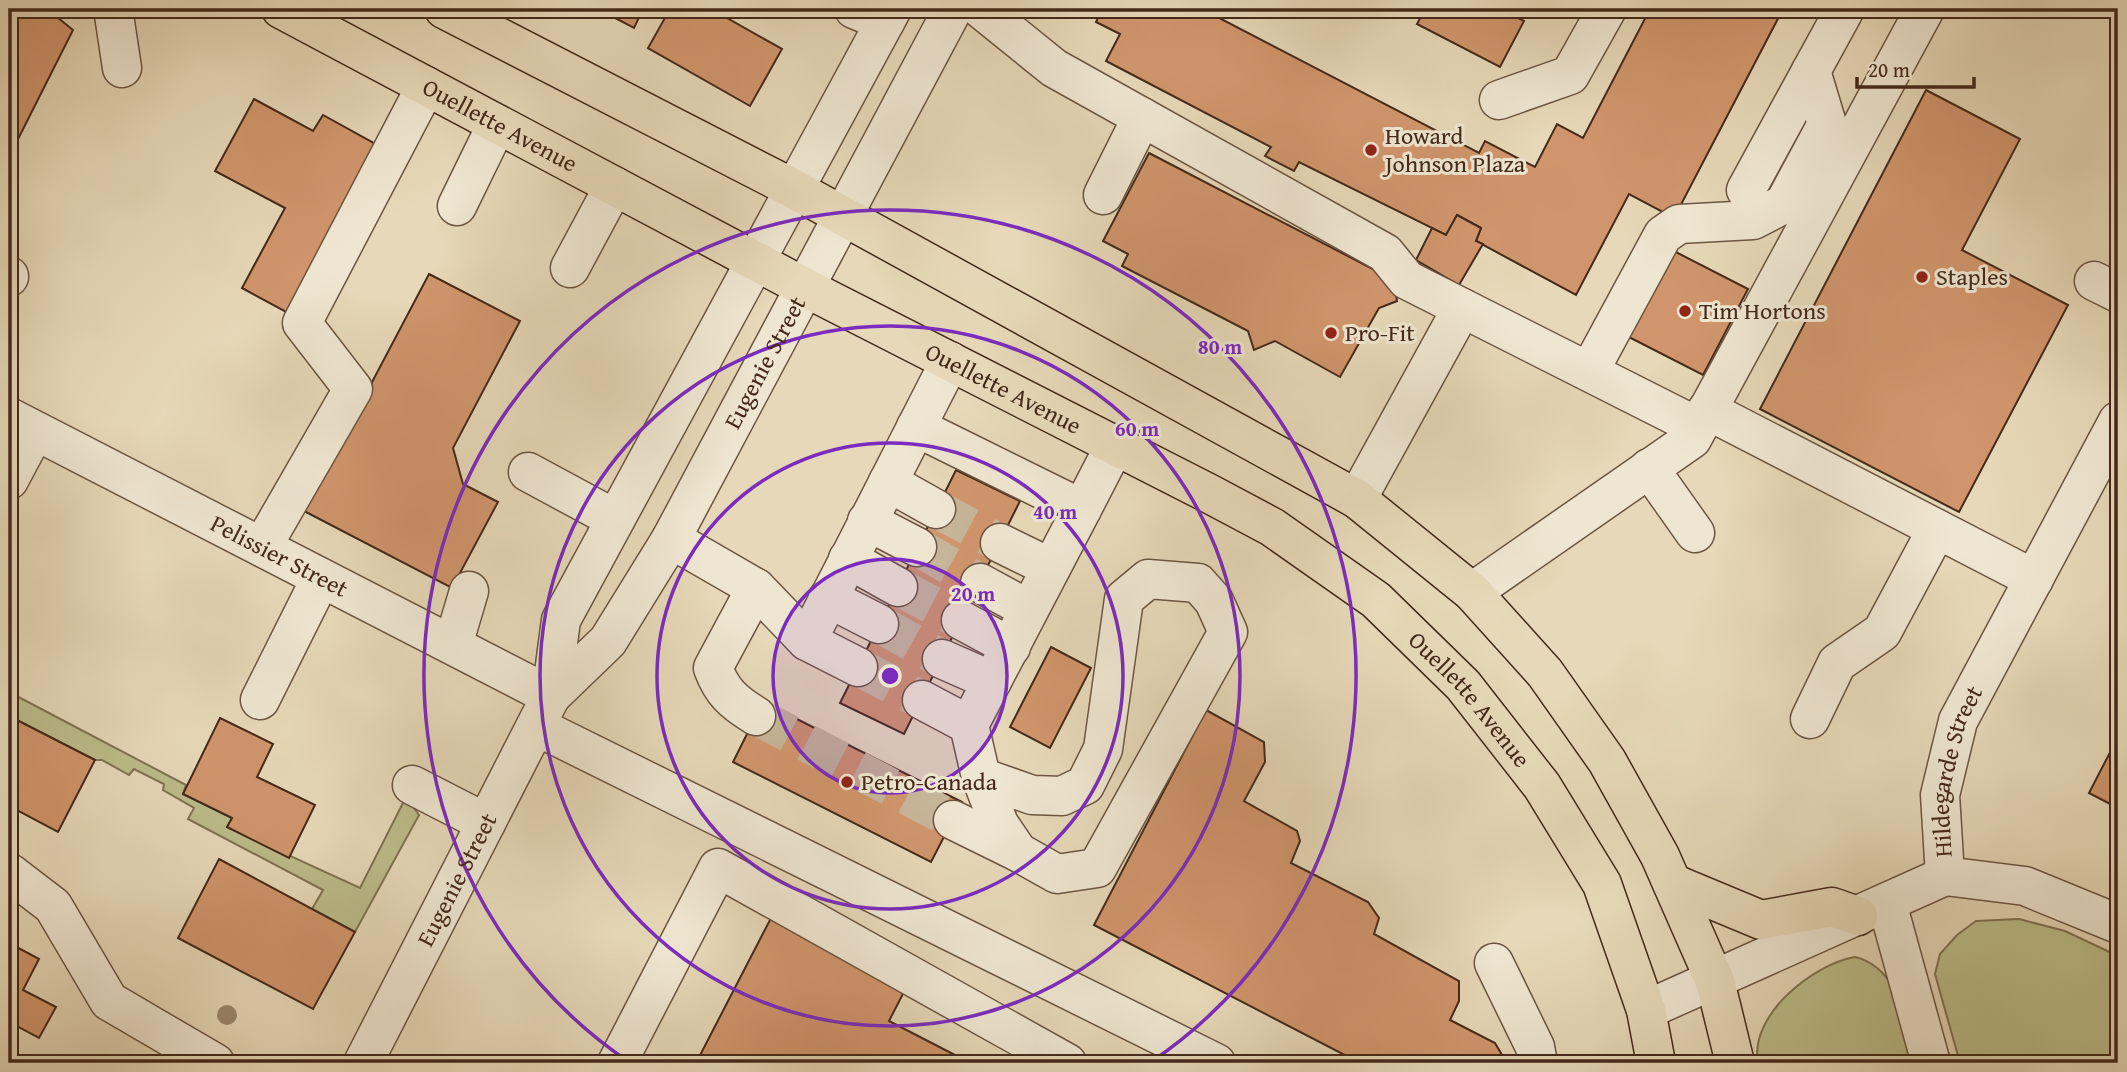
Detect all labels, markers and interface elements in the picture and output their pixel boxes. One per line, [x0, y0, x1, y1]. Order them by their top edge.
scale bar [1857, 46, 1975, 90]
text: 20 m [1868, 54, 1910, 85]
street label: Ouellette Avenue [417, 69, 584, 180]
place label: Howard Johnson Plaza [1382, 118, 1526, 181]
marker: Howard Johnson Plaza [1363, 142, 1379, 158]
place label: Staples [1936, 259, 2008, 294]
marker: Staples [1914, 269, 1930, 285]
street label: Eugenie Street [715, 289, 814, 435]
place label: Tim Hortons [1699, 293, 1826, 328]
marker: Tim Hortons [1677, 303, 1693, 319]
place label: Pro-Fit [1345, 315, 1415, 350]
marker: Pro-Fit [1323, 325, 1339, 341]
text: 80 m [1198, 331, 1242, 362]
street label: Ouellette Avenue [919, 334, 1088, 443]
text: 60 m [1115, 413, 1159, 444]
text: 40 m [1033, 496, 1077, 527]
street label: Pelissier Street [205, 506, 355, 606]
text: 20 m [951, 578, 995, 609]
street label: Ouellette Avenue [1401, 623, 1539, 775]
centre of rings [878, 664, 902, 688]
street label: Hildegarde Street [1922, 679, 1991, 858]
place label: Petro-Canada [861, 764, 998, 799]
marker: Petro-Canada [839, 774, 855, 790]
street label: Eugenie Street [408, 806, 506, 952]

